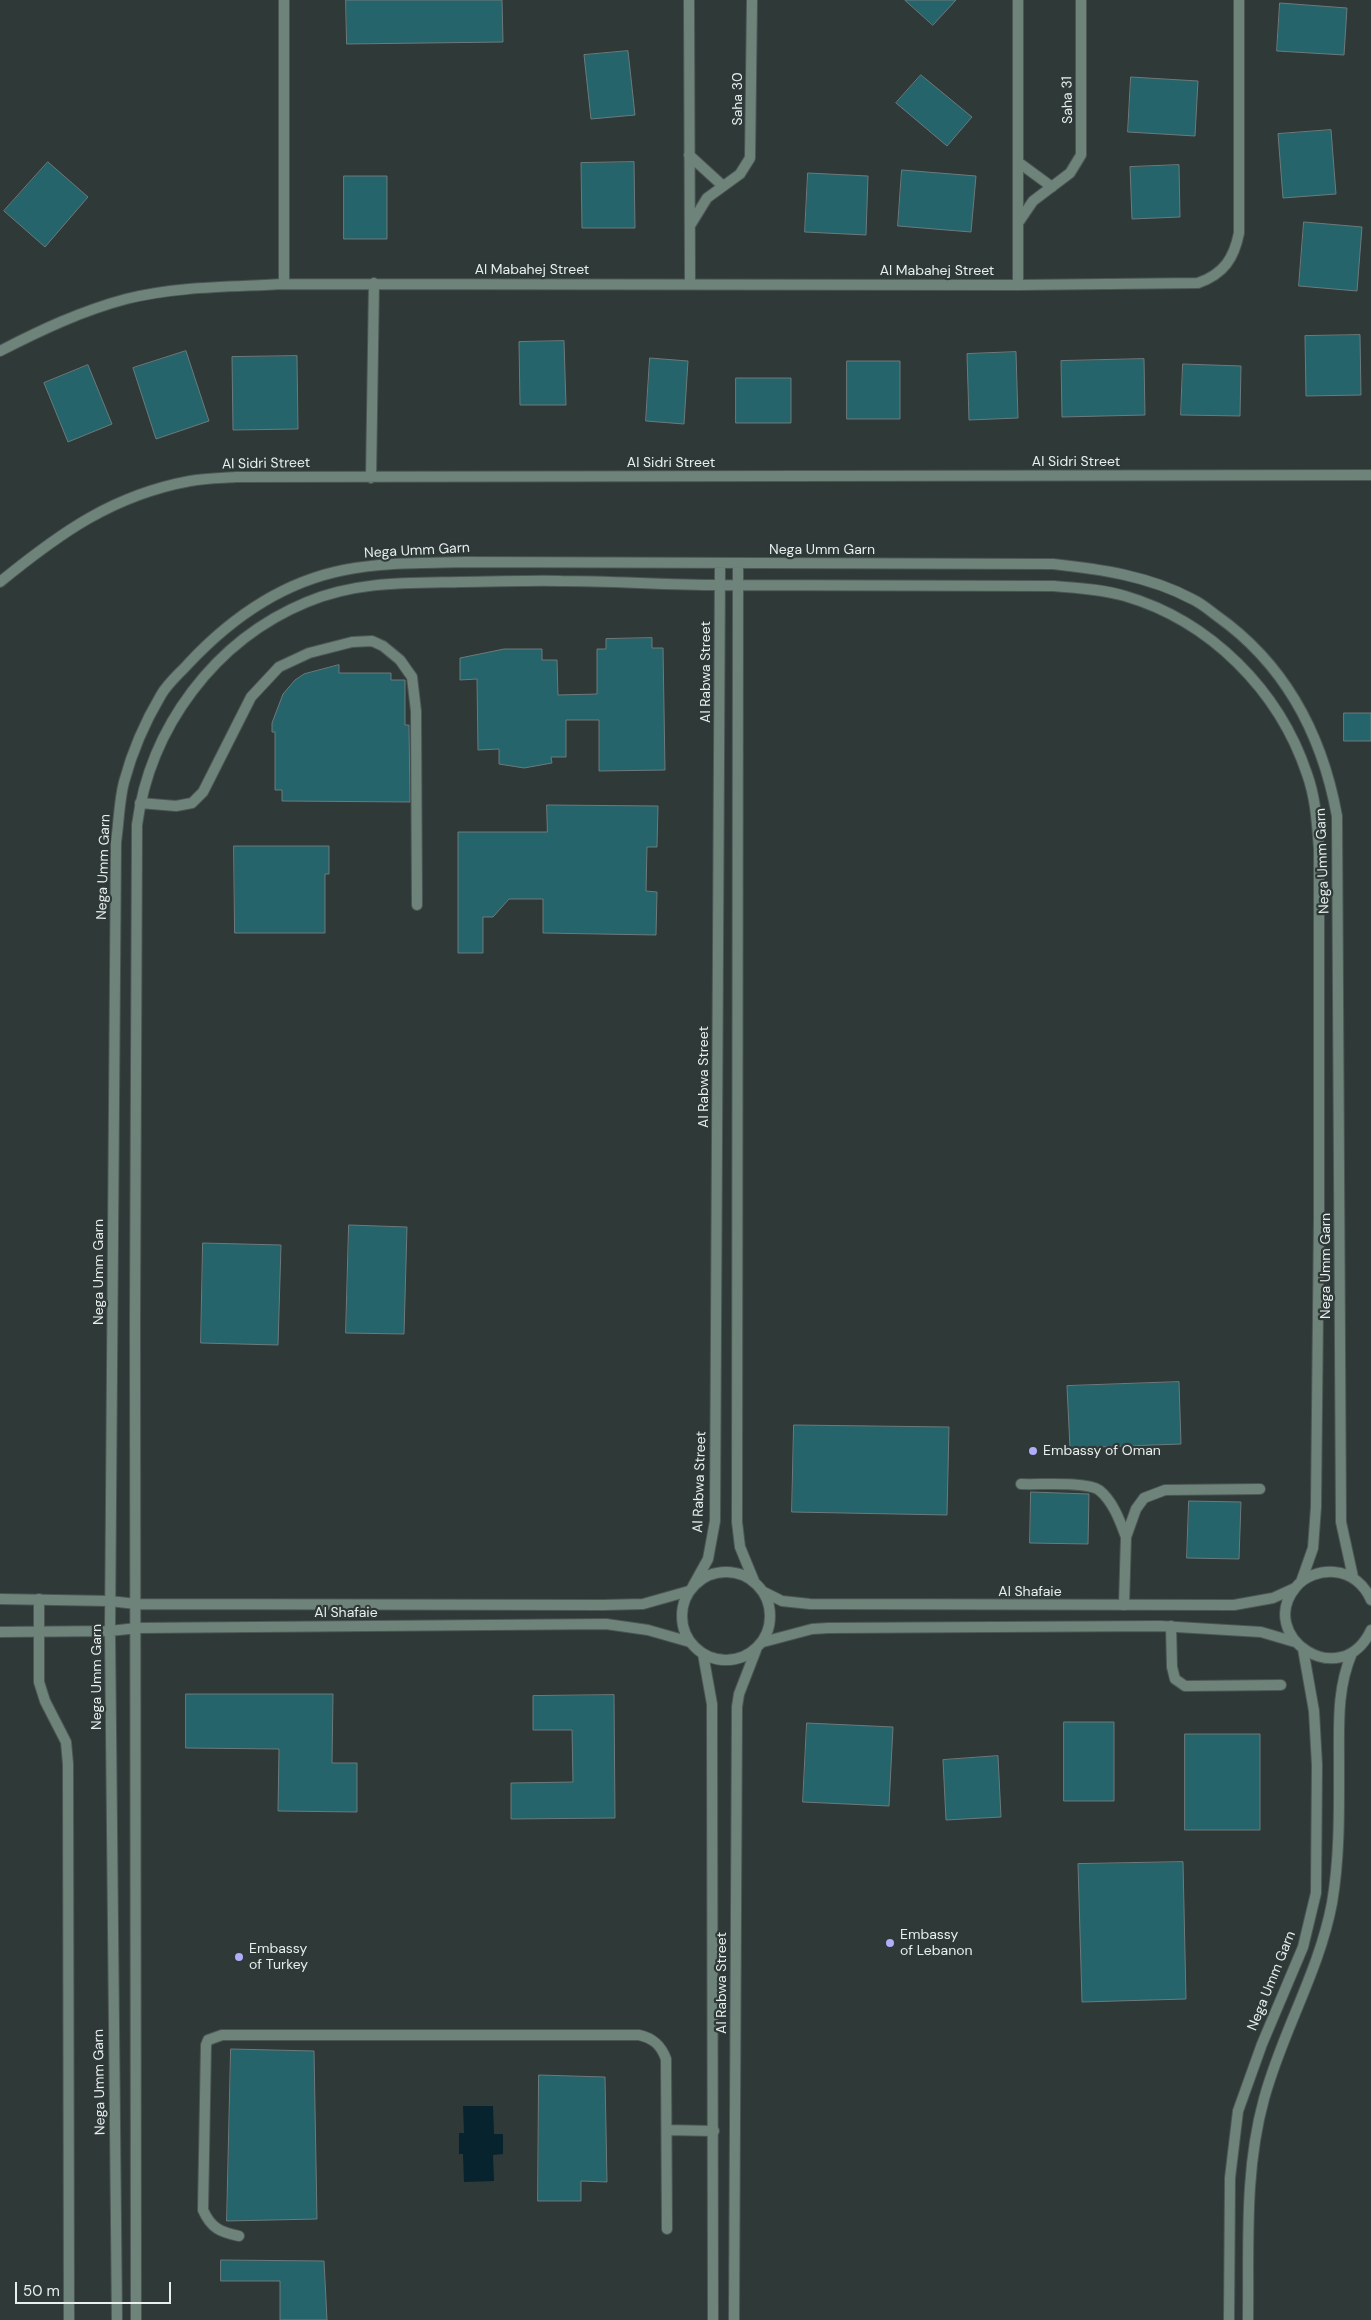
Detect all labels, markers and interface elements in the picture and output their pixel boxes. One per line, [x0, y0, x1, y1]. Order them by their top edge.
street label: Saha 30 [730, 73, 746, 125]
street label: Saha 31 [1059, 76, 1077, 124]
street label: Al Mabahej Street [475, 262, 589, 278]
street label: Al Mabahej Street [880, 263, 994, 279]
street label: Al Sidri Street [1032, 454, 1120, 470]
street label: Al Sidri Street [222, 455, 310, 473]
street label: Al Sidri Street [627, 455, 715, 471]
street label: Nega Umm Garn [364, 540, 470, 562]
street label: Nega Umm Garn [769, 542, 875, 558]
street label: Al Rabwa Street [698, 621, 714, 723]
street label: Nega Umm Garn [1313, 808, 1333, 914]
street label: Nega Umm Garn [94, 814, 114, 920]
street label: Al Rabwa Street [696, 1026, 712, 1128]
street label: Nega Umm Garn [1318, 1213, 1334, 1319]
street label: Nega Umm Garn [91, 1219, 107, 1325]
street label: Al Rabwa Street [690, 1431, 710, 1533]
place label: Embassy of Oman [1043, 1443, 1161, 1459]
marker: Embassy of Oman [1027, 1445, 1039, 1457]
street label: Al Shafaie [998, 1584, 1062, 1600]
street label: Al Shafaie [314, 1605, 378, 1621]
street label: Nega Umm Garn [89, 1624, 105, 1730]
place label: Embassy of Lebanon [900, 1927, 973, 1960]
street label: Nega Umm Garn [1244, 1929, 1300, 2033]
street label: Al Rabwa Street [714, 1932, 730, 2034]
marker: Embassy of Lebanon [884, 1937, 896, 1949]
place label: Embassy of Turkey [249, 1941, 308, 1974]
marker: Embassy of Turkey [233, 1951, 245, 1963]
street label: Nega Umm Garn [91, 2029, 109, 2135]
scale bar [18, 2272, 174, 2304]
text: 50 m [23, 2281, 60, 2301]

